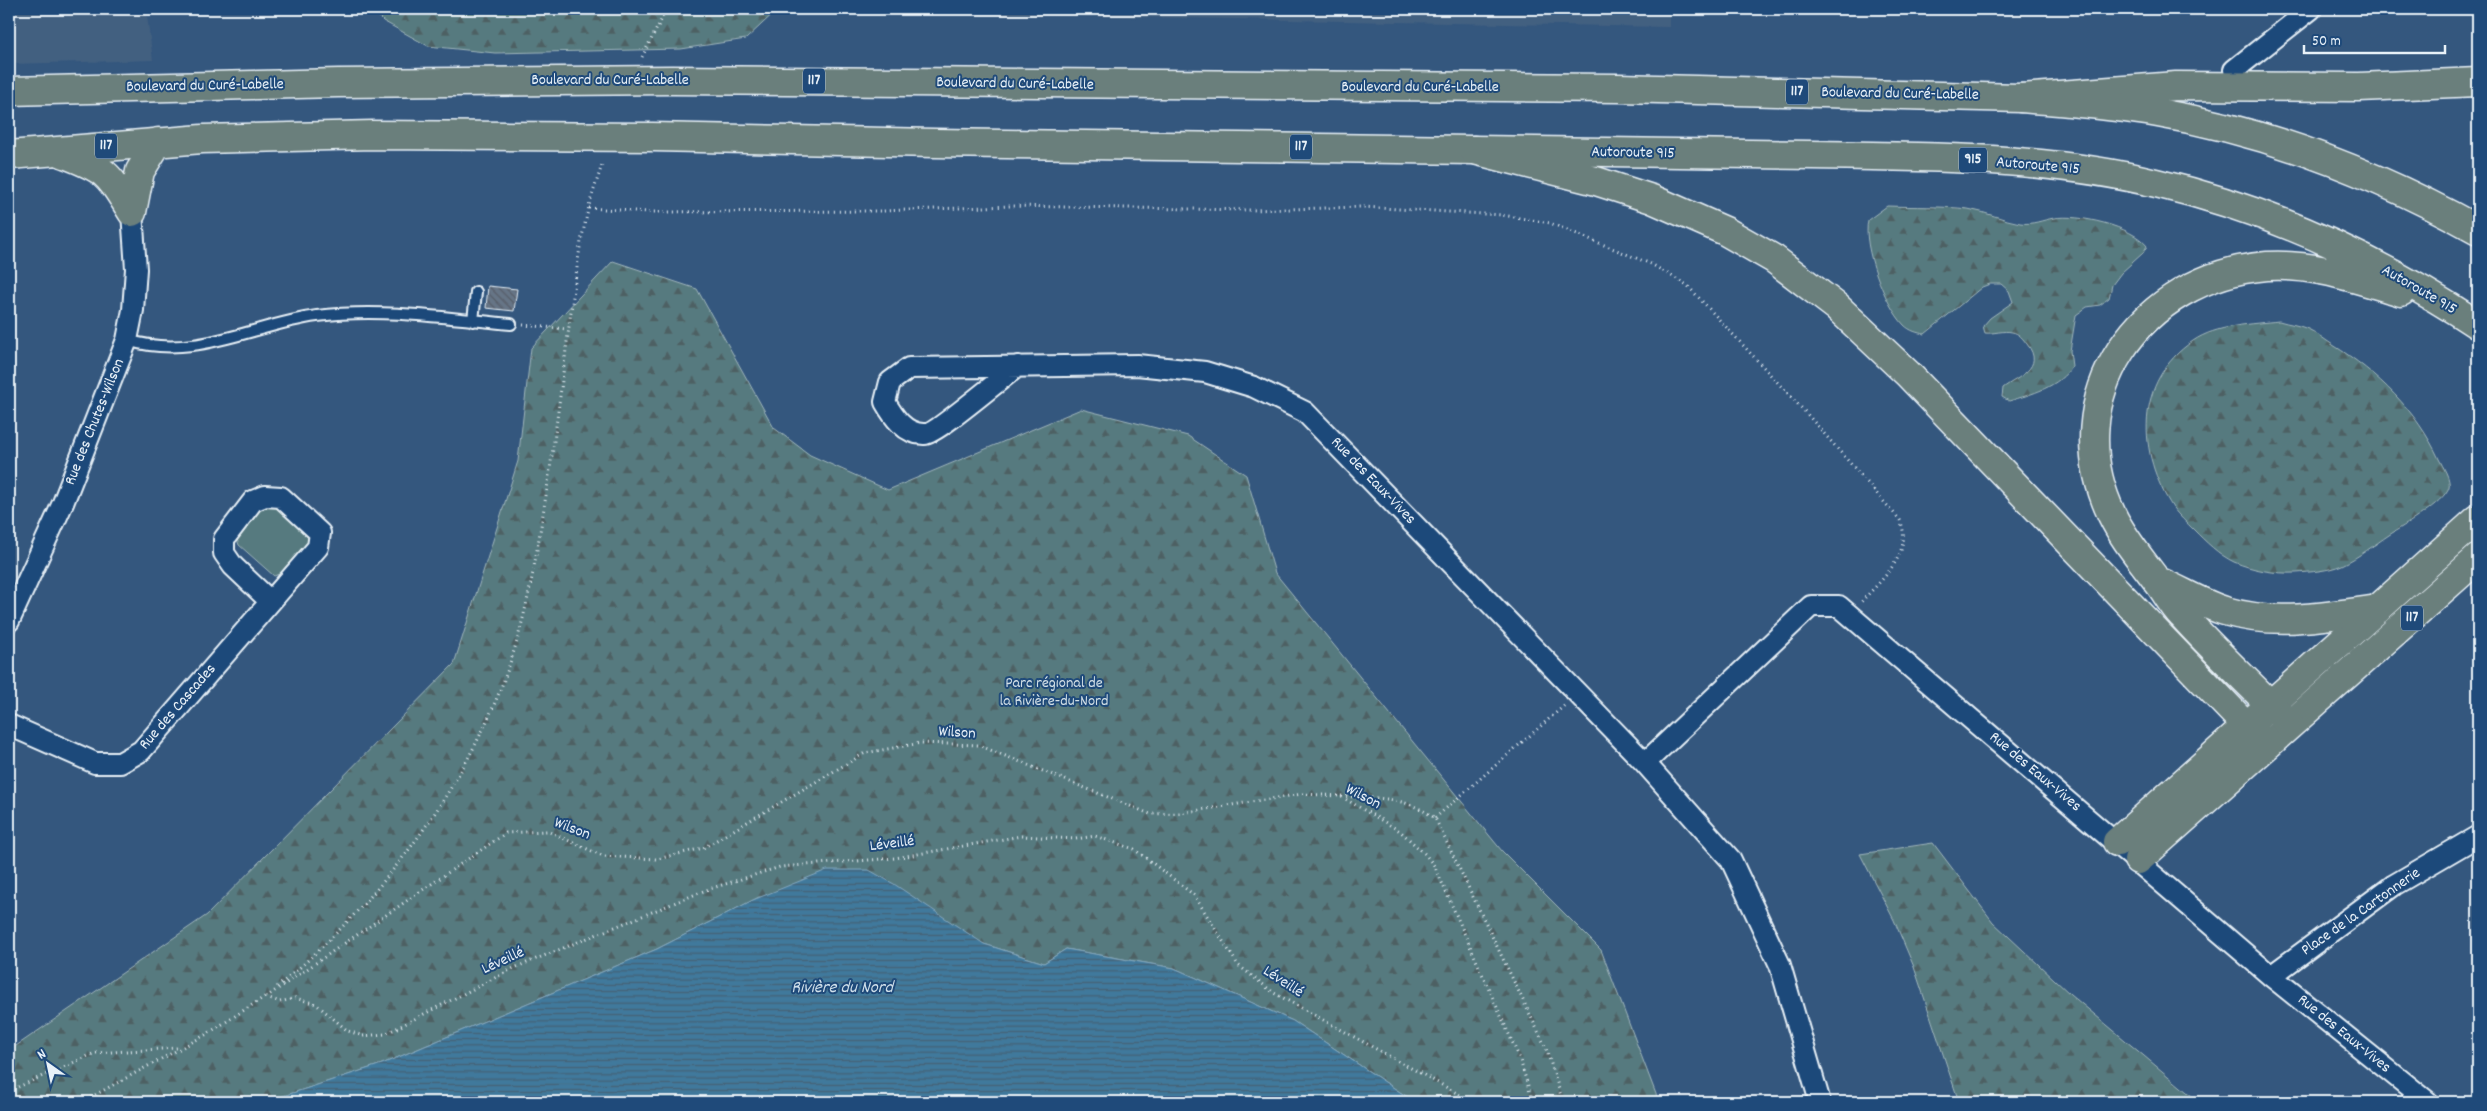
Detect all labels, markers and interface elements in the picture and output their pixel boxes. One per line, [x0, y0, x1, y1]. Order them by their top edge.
scale bar [2304, 22, 2446, 54]
text: 50 m [2312, 31, 2341, 53]
road number: 117 [803, 68, 825, 94]
street label: Boulevard du Curé-Labelle [531, 69, 689, 92]
street label: Boulevard du Curé-Labelle [936, 71, 1094, 97]
street label: Boulevard du Curé-Labelle [126, 73, 284, 99]
street label: Boulevard du Curé-Labelle [1341, 76, 1499, 99]
road number: 117 [1786, 80, 1808, 104]
street label: Boulevard du Curé-Labelle [1821, 81, 1979, 107]
road number: 117 [95, 134, 117, 158]
road number: 117 [1290, 134, 1312, 160]
street label: Autoroute 915 [1591, 141, 1675, 165]
road number: 915 [1959, 148, 1987, 172]
street label: Autoroute 915 [1995, 151, 2081, 181]
street label: Autoroute 915 [2377, 259, 2461, 321]
street label: Rue des Chutes-Wilson [59, 355, 131, 489]
street label: Rue des Eaux-Vives [1325, 432, 1421, 530]
road number: 117 [2401, 606, 2423, 630]
street label: Rue des Cascades [134, 659, 222, 755]
park label: Parc régional de la Rivière-du-Nord [1000, 672, 1108, 713]
street label: Wilson [938, 720, 976, 746]
street label: Rue des Eaux-Vives [1984, 726, 2086, 818]
street label: Wilson [1341, 778, 1385, 816]
street label: Wilson [551, 812, 593, 846]
street label: Léveillé [868, 830, 916, 858]
street label: Place de la Cartonnerie [2297, 862, 2425, 962]
street label: Léveillé [478, 941, 528, 981]
street label: Léveillé [1258, 960, 1308, 1004]
water label: Rivière du Nord [791, 976, 895, 1001]
street label: Rue des Eaux-Vives [2292, 989, 2396, 1079]
north arrow [22, 1038, 72, 1088]
text: N [34, 1044, 50, 1065]

